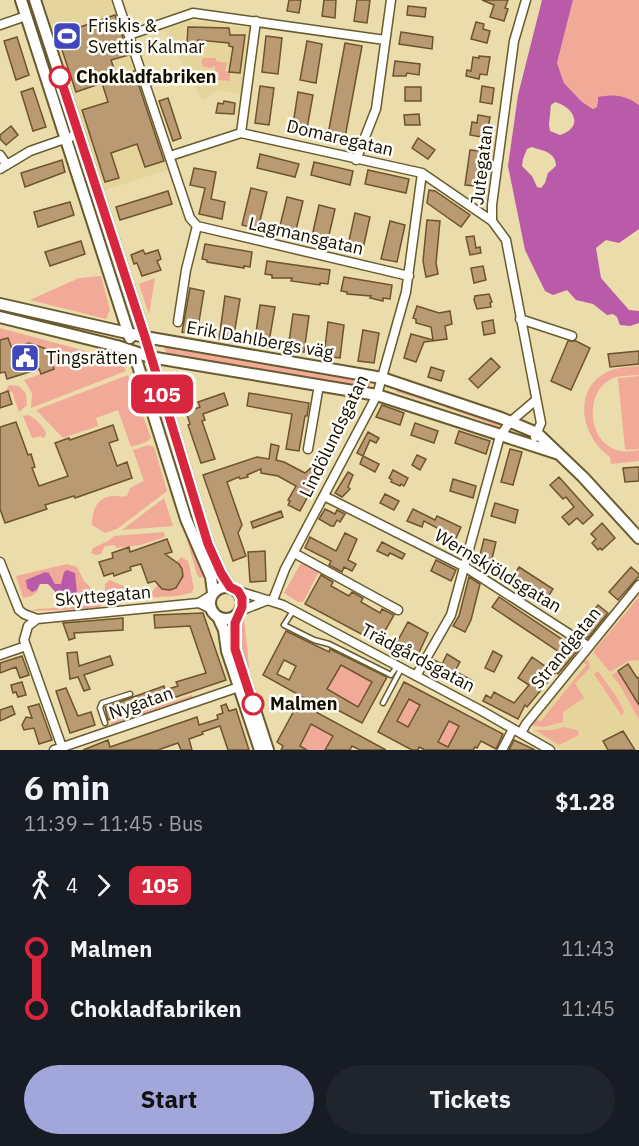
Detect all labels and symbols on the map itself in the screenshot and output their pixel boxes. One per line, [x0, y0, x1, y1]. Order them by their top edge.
place label: Friskis & Svettis Kalmar [88, 14, 205, 58]
sports icon: Friskis & Svettis Kalmar [51, 20, 83, 52]
place label: Chokladfabriken [76, 65, 216, 88]
marker: Chokladfabriken [49, 66, 71, 88]
street label: Domaregatan [284, 114, 396, 161]
street label: Jutegatan [465, 123, 498, 206]
street label: Lagmansgatan [246, 211, 366, 260]
street label: Erik Dahlbergs väg [185, 315, 336, 364]
public building icon: Tingsrätten [9, 342, 41, 374]
place label: Tingsrätten [46, 346, 138, 369]
street label: Lindölundsgatan [294, 371, 373, 501]
line badge: 105 [128, 374, 196, 414]
street label: Wernskjöldsgatan [430, 524, 566, 618]
street label: Skyttegatan [54, 580, 152, 611]
street label: Strandgatan [526, 602, 606, 693]
street label: Trädgårdsgatan [357, 618, 479, 697]
street label: Nygatan [106, 681, 176, 724]
place label: Malmen [270, 692, 337, 715]
marker: Malmen [242, 693, 264, 715]

